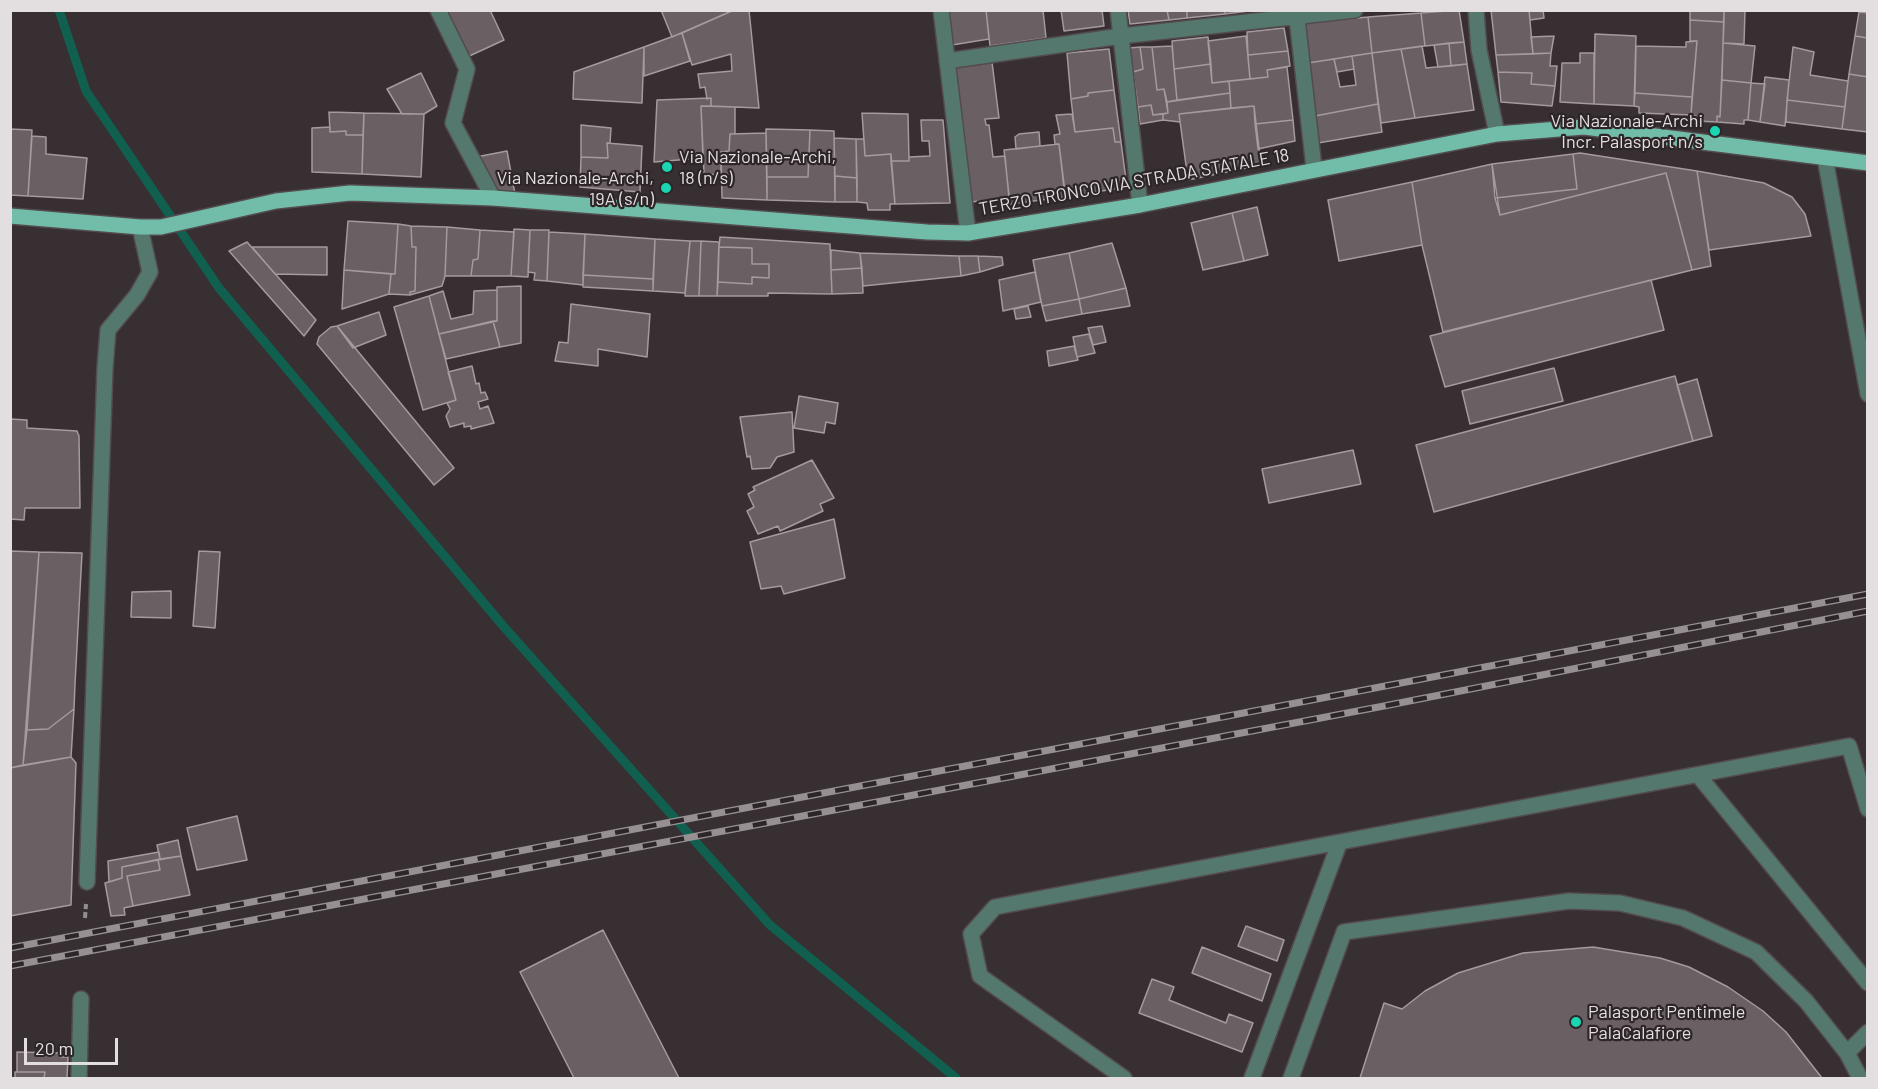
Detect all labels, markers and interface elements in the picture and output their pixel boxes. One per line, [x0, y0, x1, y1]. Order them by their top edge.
place label: Via Nazionale-Archi Incr. Palasport n/s [1550, 110, 1703, 152]
marker: Via Nazionale-Archi Incr. Palasport n/s [1708, 124, 1722, 138]
street label: TERZO TRONCO VIA STRADA STATALE 18 [977, 144, 1291, 220]
place label: Via Nazionale-Archi, 18 (n/s) [679, 146, 836, 188]
marker: Via Nazionale-Archi, 18 (n/s) [660, 160, 674, 174]
place label: Via Nazionale-Archi, 19A (s/n) [497, 167, 654, 210]
marker: Via Nazionale-Archi, 19A (s/n) [659, 181, 673, 195]
place label: Palasport Pentimele PalaCalafiore [1588, 1001, 1745, 1044]
marker: Palasport Pentimele PalaCalafiore [1569, 1015, 1583, 1029]
scale bar [27, 1026, 122, 1064]
text: 20 m [35, 1037, 73, 1059]

